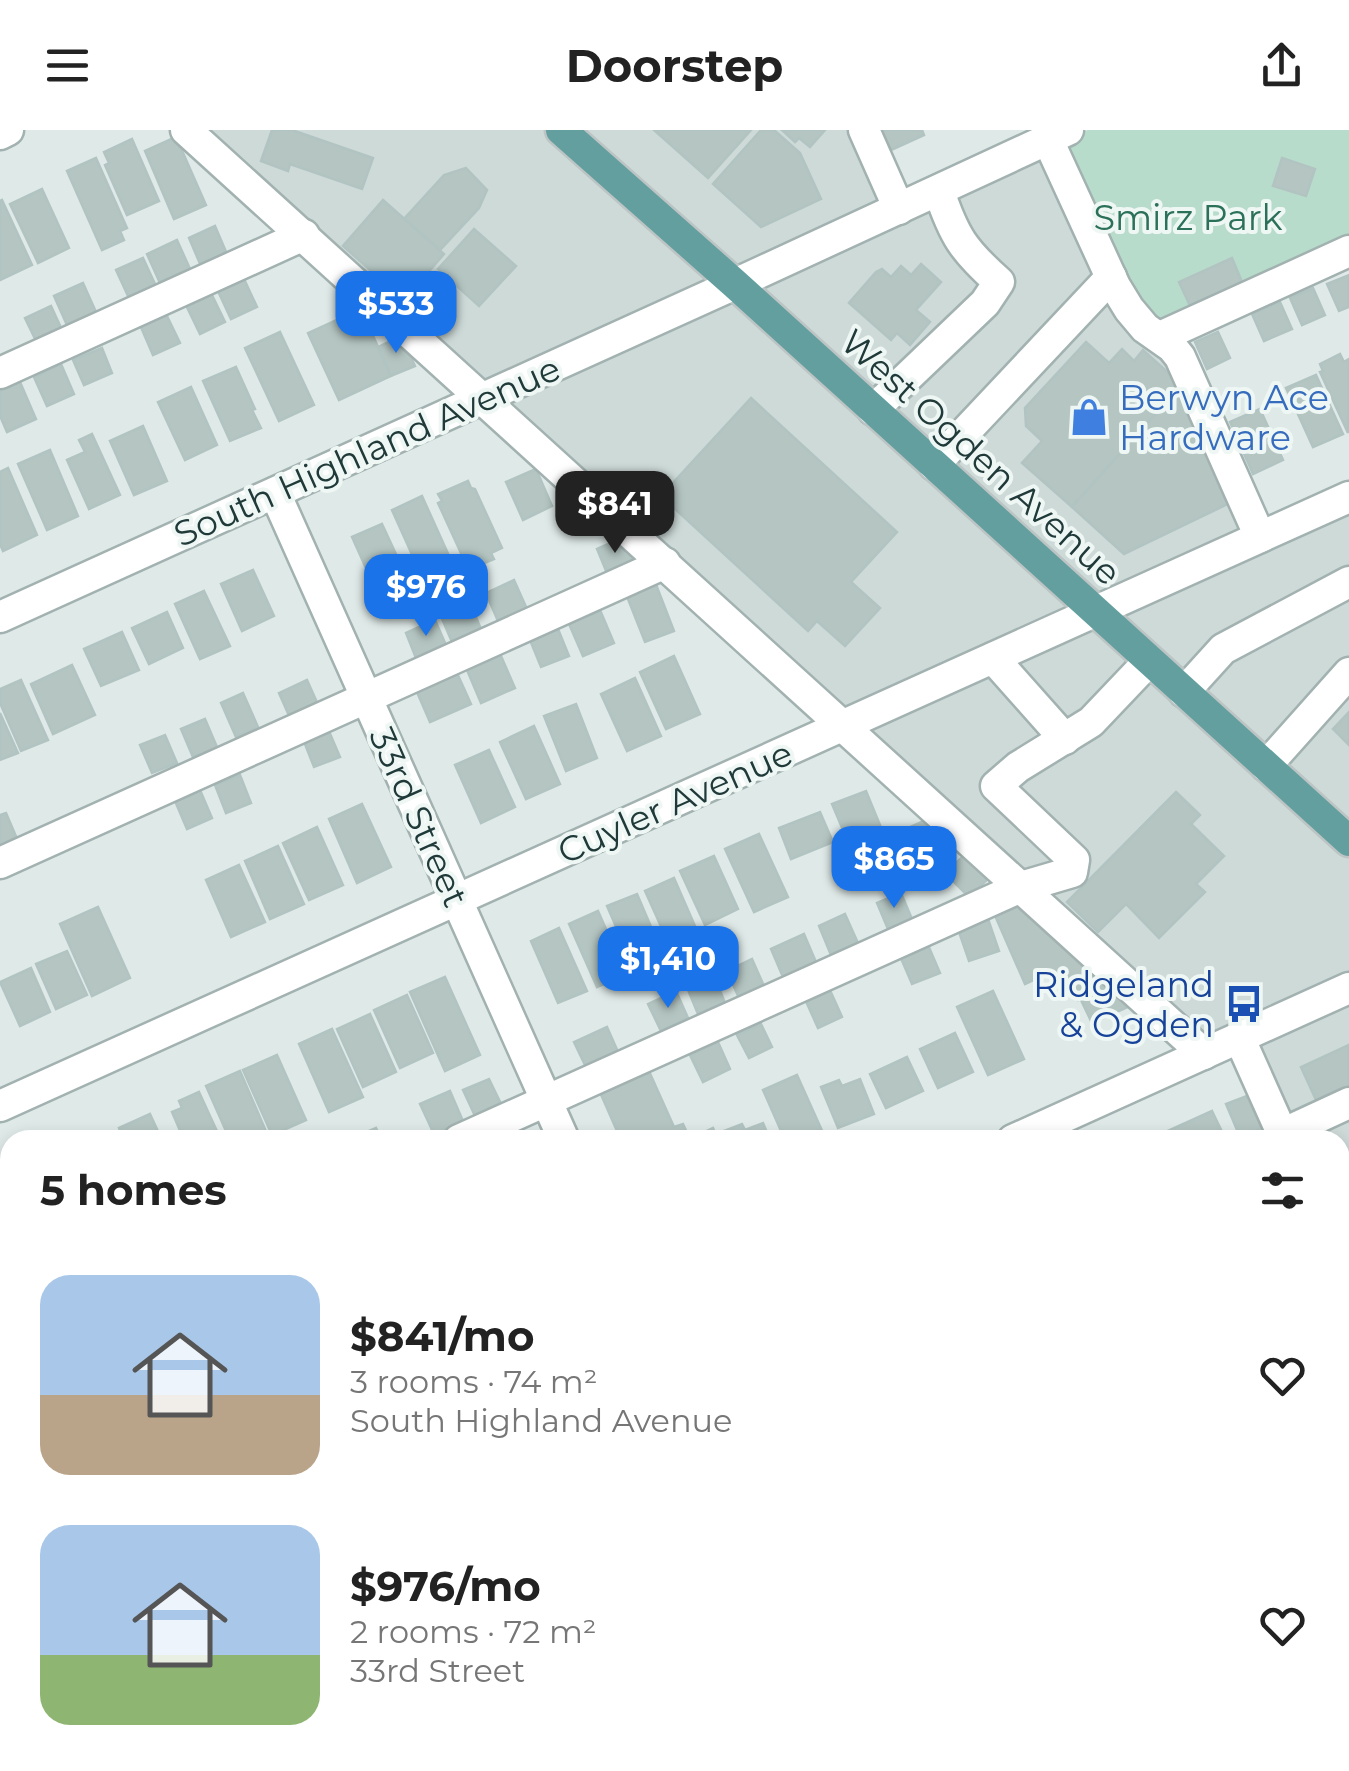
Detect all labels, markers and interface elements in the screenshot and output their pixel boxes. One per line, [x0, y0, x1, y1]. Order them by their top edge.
icon: menu [40, 38, 95, 93]
text: Doorstep [566, 38, 783, 93]
icon: share [1254, 38, 1309, 93]
park label: Smirz Park [1093, 196, 1283, 239]
pin: $533 [337, 271, 455, 356]
text: $533 [357, 284, 435, 323]
street label: West Ogden Avenue [832, 320, 1130, 594]
street label: South Highland Avenue [167, 346, 567, 556]
place label: Berwyn Ace Hardware [1119, 376, 1329, 459]
shop icon: Berwyn Ace Hardware [1068, 396, 1110, 438]
pin: $841 [556, 471, 674, 556]
text: $841 [577, 484, 653, 523]
pin: $976 [367, 554, 485, 639]
text: $976 [386, 567, 466, 606]
street label: 33rd Street [360, 721, 478, 913]
street label: Cuyler Avenue [551, 731, 799, 873]
pin: $865 [835, 826, 953, 911]
text: $865 [854, 839, 934, 878]
pin: $1,410 [587, 926, 749, 1011]
text: $1,410 [620, 939, 716, 978]
place label: Ridgeland & Ogden [1033, 963, 1214, 1046]
bus stop icon: Ridgeland & Ogden [1223, 983, 1265, 1025]
icon: filters [1255, 1163, 1310, 1218]
text: 5 homes [40, 1164, 227, 1216]
text: $841/mo [350, 1310, 534, 1362]
icon: home [120, 1315, 240, 1435]
icon: heart [1255, 1348, 1310, 1403]
text: 3 rooms · 74 m² [350, 1362, 597, 1401]
text: South Highland Avenue [350, 1401, 732, 1440]
text: $976/mo [350, 1560, 541, 1612]
icon: home [120, 1565, 240, 1685]
icon: heart [1255, 1598, 1310, 1653]
text: 2 rooms · 72 m² [350, 1612, 597, 1651]
text: 33rd Street [350, 1651, 525, 1690]

